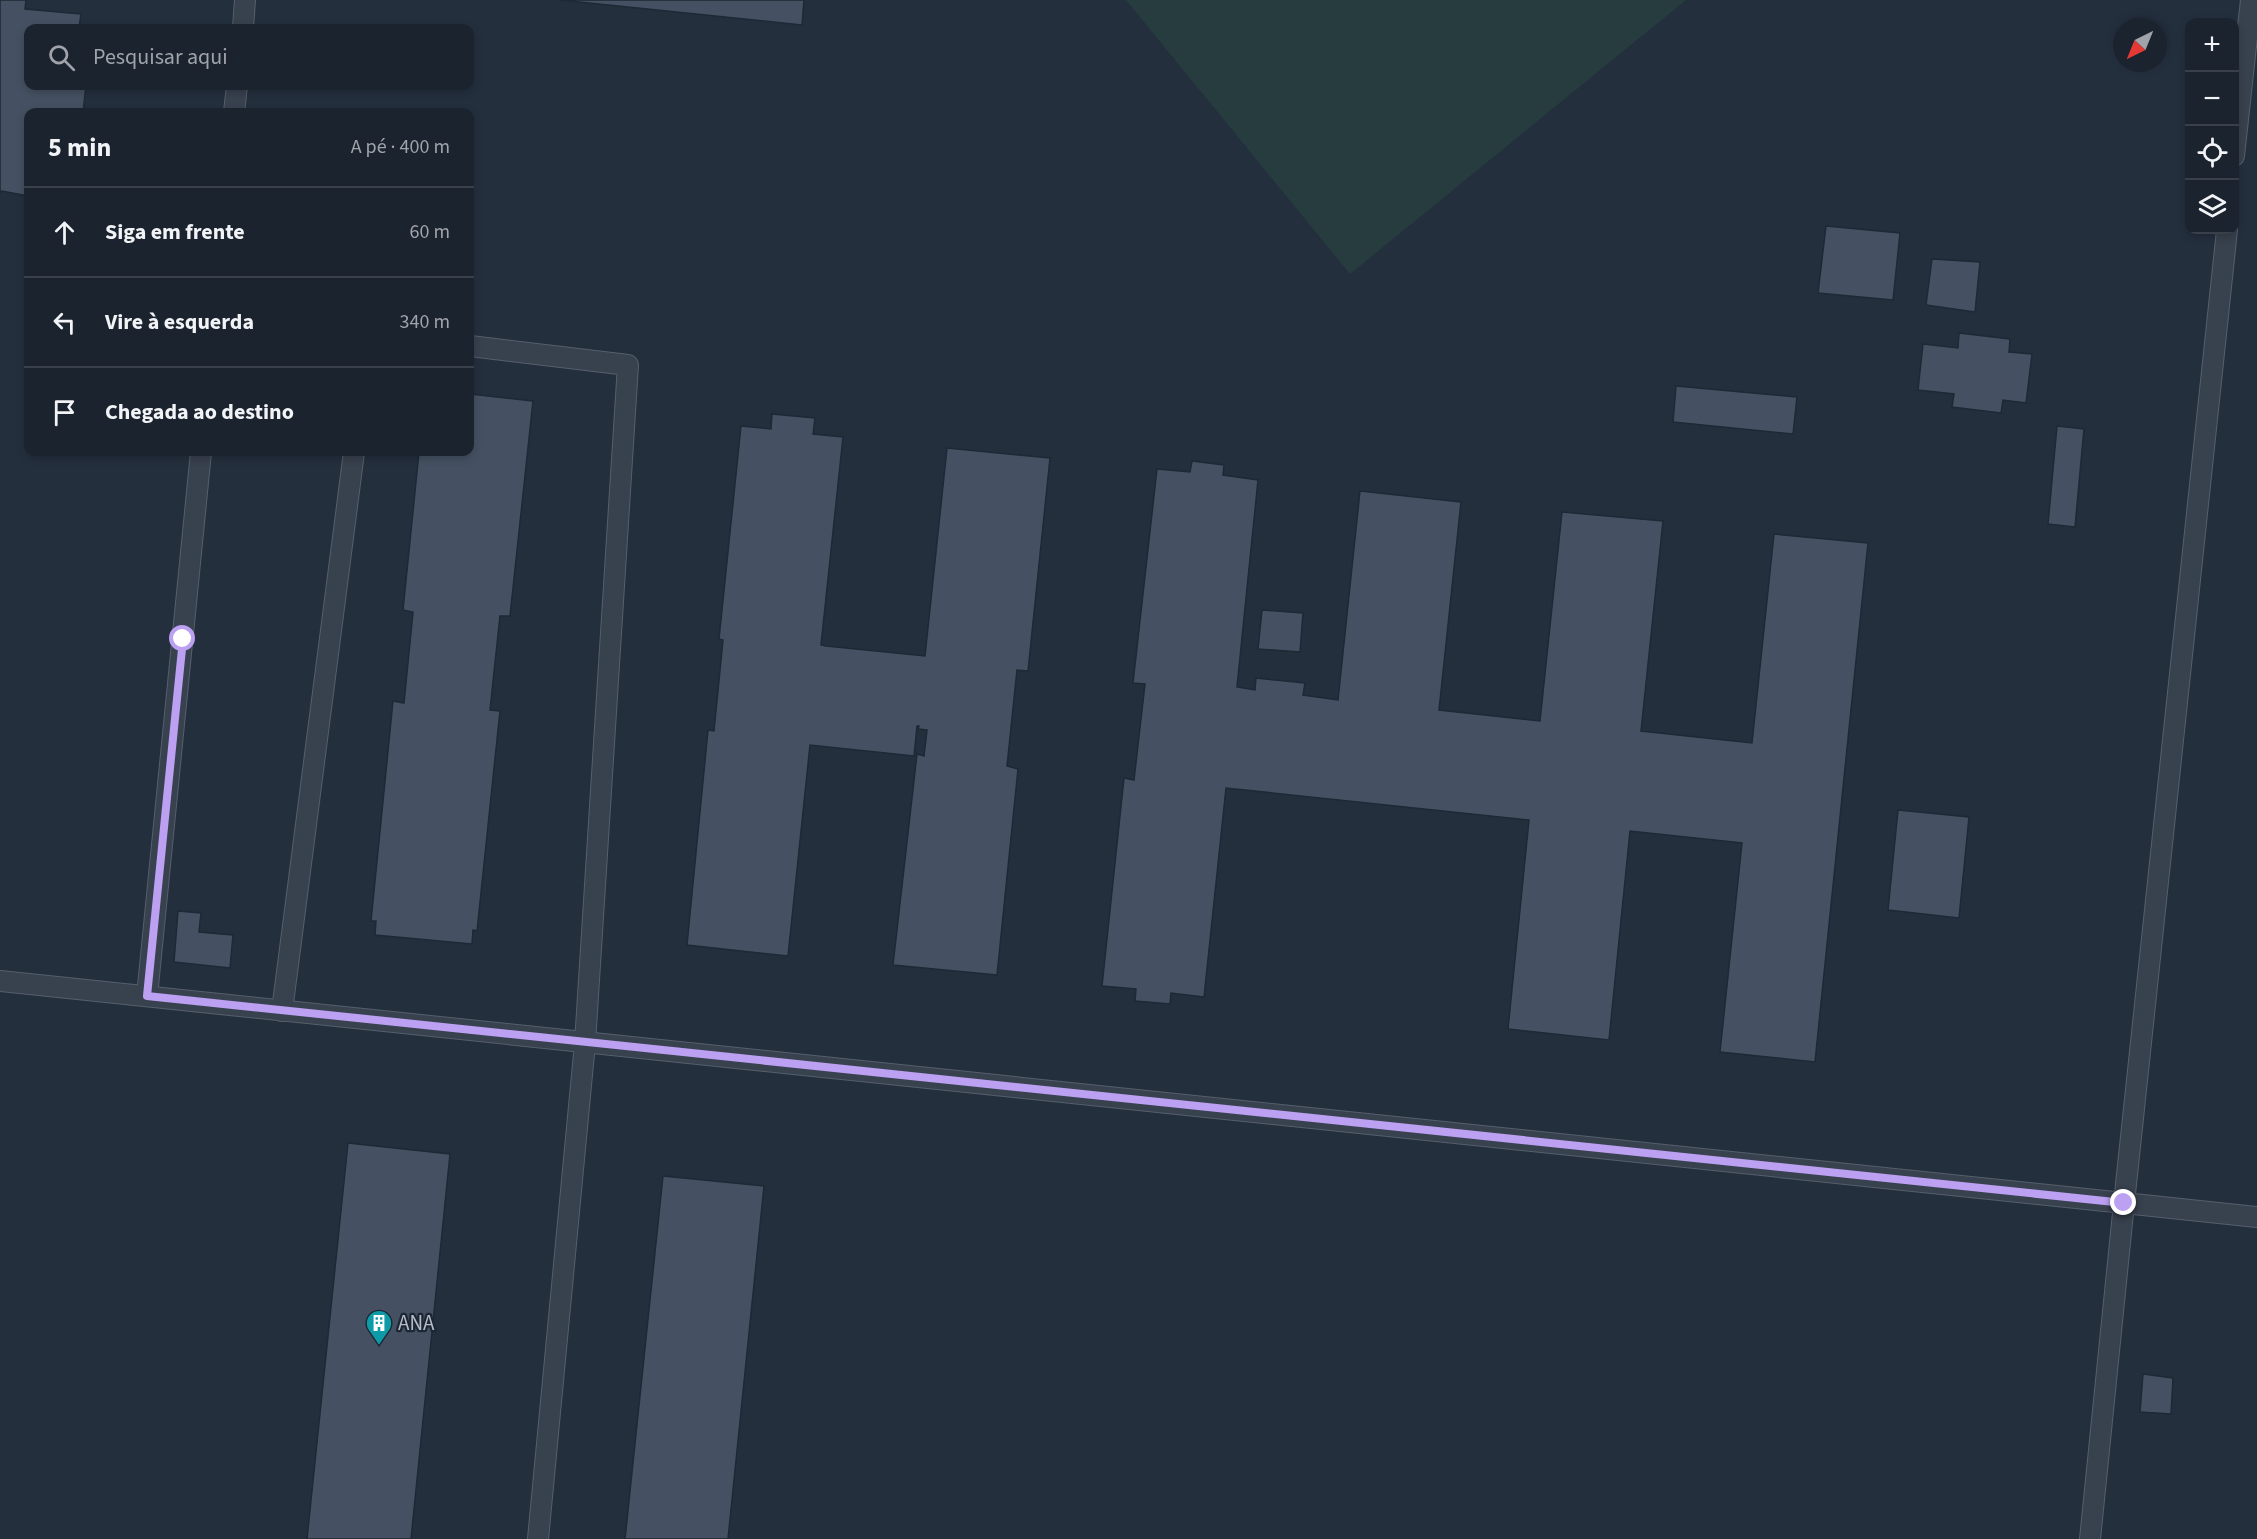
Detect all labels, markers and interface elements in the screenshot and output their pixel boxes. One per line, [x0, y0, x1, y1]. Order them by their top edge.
north arrow [2113, 18, 2167, 72]
map controls [2185, 18, 2239, 234]
button: + [2185, 18, 2239, 72]
search box [24, 24, 474, 90]
icon: search [45, 41, 78, 74]
text: Pesquisar aqui [93, 41, 228, 73]
button: − [2185, 72, 2239, 126]
button: locate [2185, 126, 2239, 180]
text: 5 min [48, 129, 111, 166]
text: A pé · 400 m [351, 133, 450, 161]
button: layers [2185, 180, 2239, 234]
icon: ahead [48, 216, 81, 249]
text: Siga em frente [105, 216, 245, 248]
text: 60 m [410, 218, 450, 246]
icon: left [48, 306, 81, 339]
text: Vire à esquerda [105, 306, 254, 338]
text: 340 m [400, 308, 450, 336]
icon: arrive [48, 396, 81, 429]
text: Chegada ao destino [105, 396, 294, 428]
route start [169, 625, 195, 651]
route end [2110, 1189, 2136, 1215]
building icon: ANA [364, 1308, 394, 1346]
place label: ANA [398, 1308, 435, 1338]

